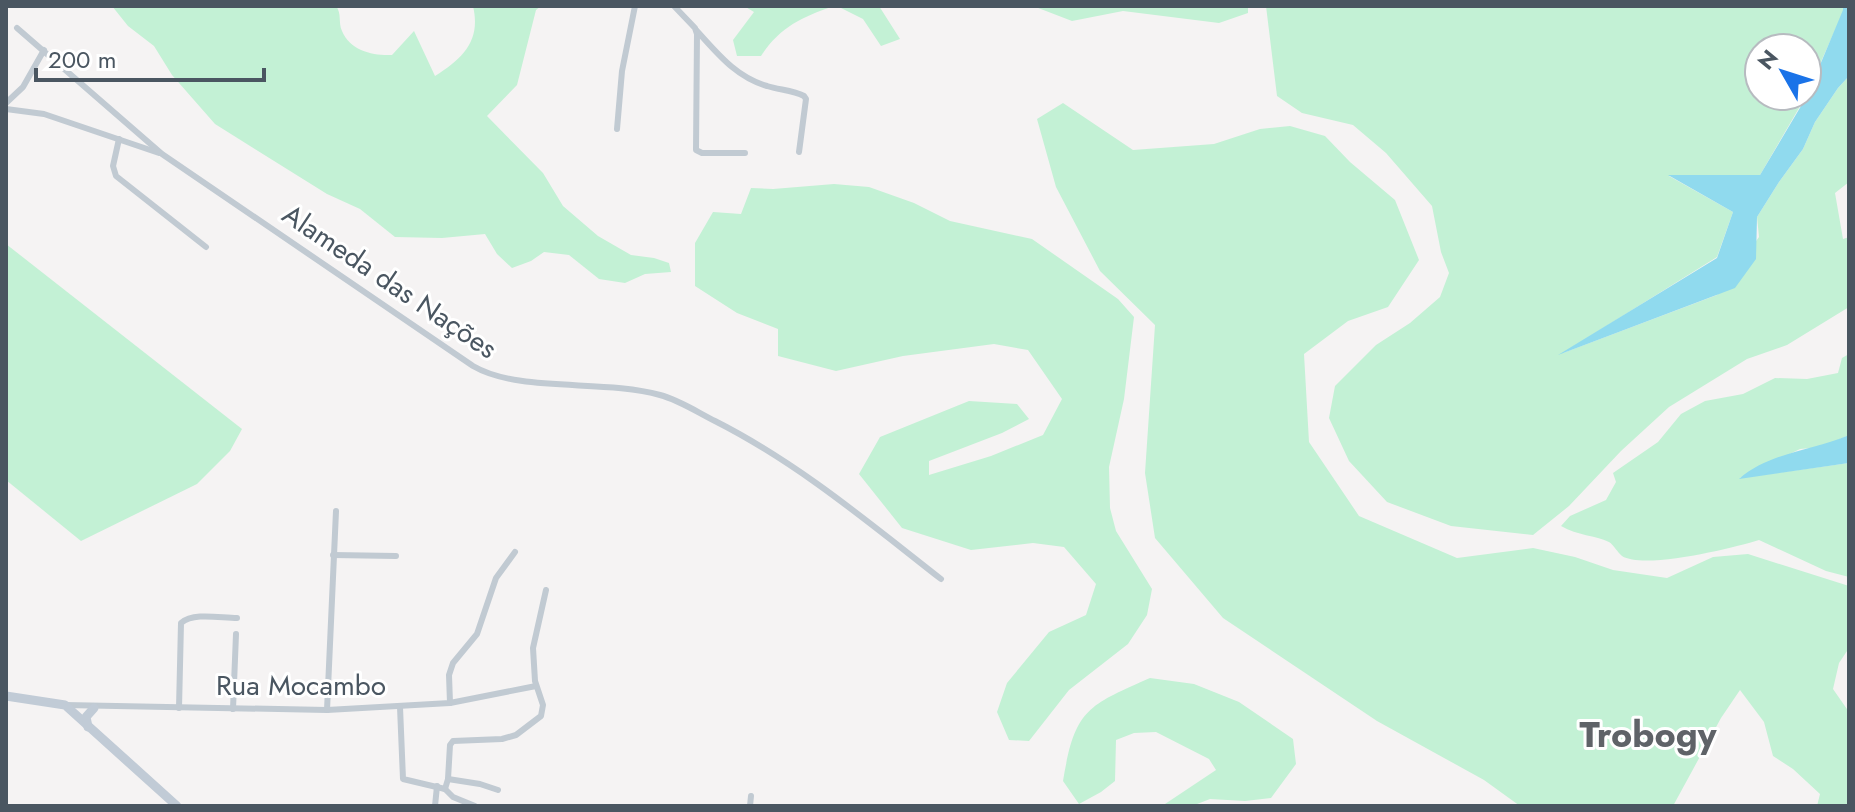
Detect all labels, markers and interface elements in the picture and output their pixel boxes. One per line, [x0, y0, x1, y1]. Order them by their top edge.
scale bar [36, 32, 264, 82]
north arrow [1743, 32, 1823, 112]
text: 200 m [48, 42, 116, 77]
text: N [1750, 43, 1785, 76]
street label: Alameda das Nações [274, 194, 505, 369]
street label: Rua Mocambo [216, 665, 386, 706]
district label: Trobogy [1580, 708, 1718, 760]

